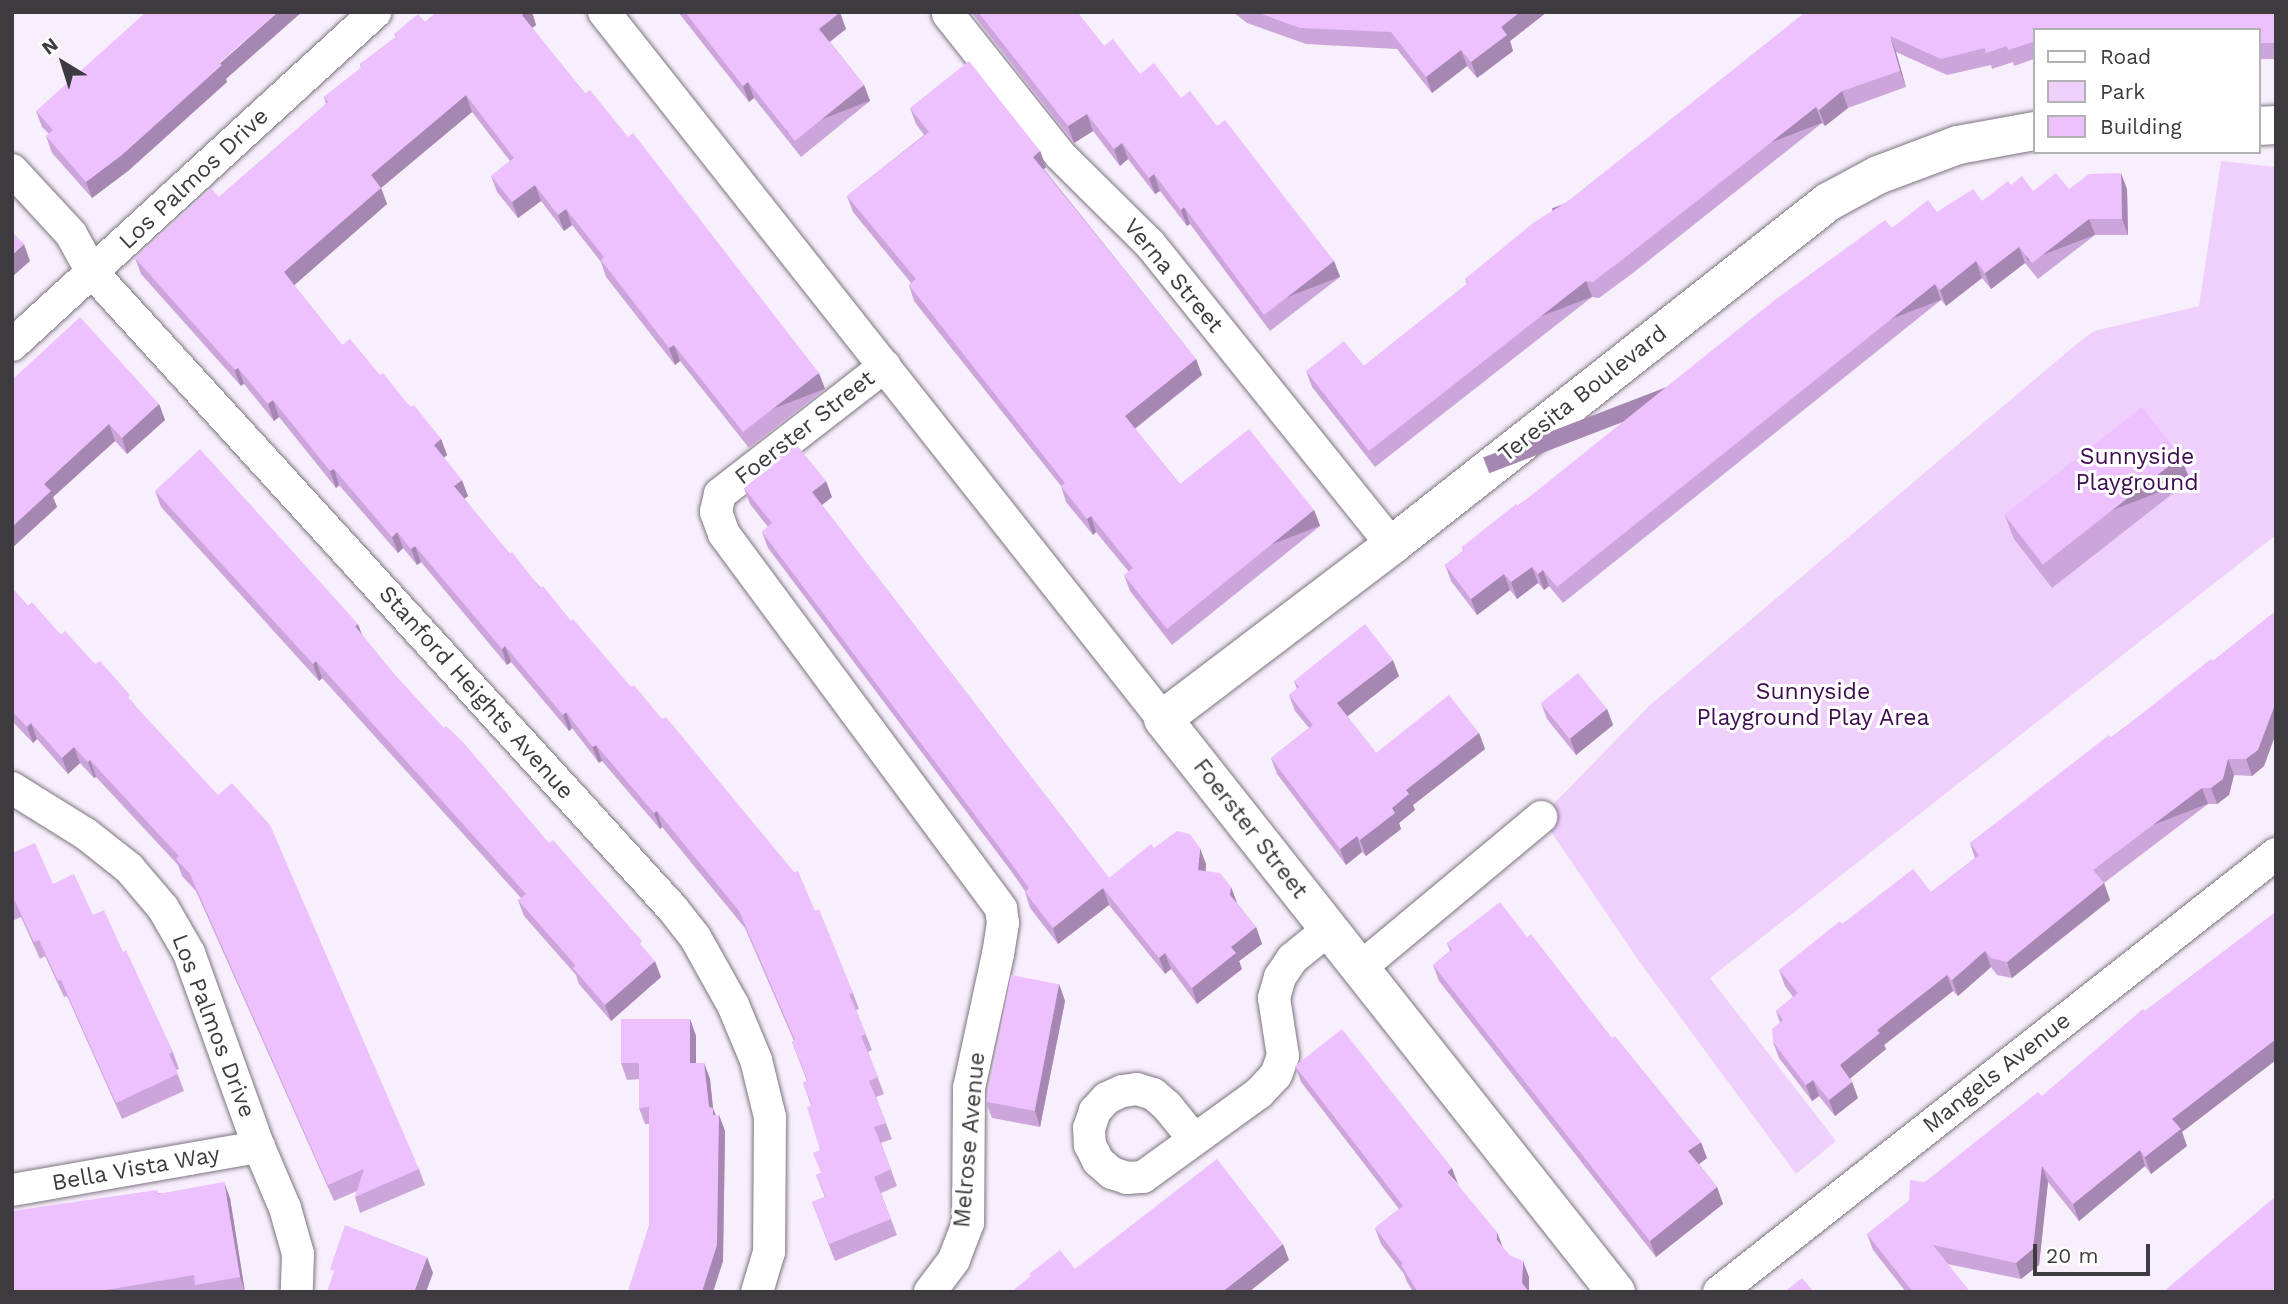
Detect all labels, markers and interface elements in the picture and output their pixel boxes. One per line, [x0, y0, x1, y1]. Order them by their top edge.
north arrow [28, 28, 98, 98]
legend [2032, 28, 2260, 154]
text: N [37, 33, 62, 59]
text: Road [2100, 44, 2151, 69]
text: Park [2100, 79, 2145, 104]
street label: Los Palmos Drive [114, 103, 274, 255]
text: Building [2100, 114, 2182, 139]
street label: Verna Street [1117, 213, 1229, 339]
street label: Teresita Boulevard [1493, 319, 1673, 469]
street label: Foerster Street [729, 365, 881, 491]
park label: Sunnyside Playground [2075, 443, 2199, 497]
street label: Stanford Heights Avenue [373, 580, 579, 806]
park label: Sunnyside Playground Play Area [1696, 678, 1930, 732]
street label: Foerster Street [1187, 753, 1313, 905]
street label: Los Palmos Drive [165, 930, 261, 1122]
street label: Mangels Avenue [1917, 1007, 2077, 1139]
street label: Melrose Avenue [949, 1051, 991, 1229]
street label: Bella Vista Way [49, 1140, 223, 1198]
scale bar [2036, 1230, 2153, 1274]
text: 20 m [2046, 1243, 2098, 1268]

